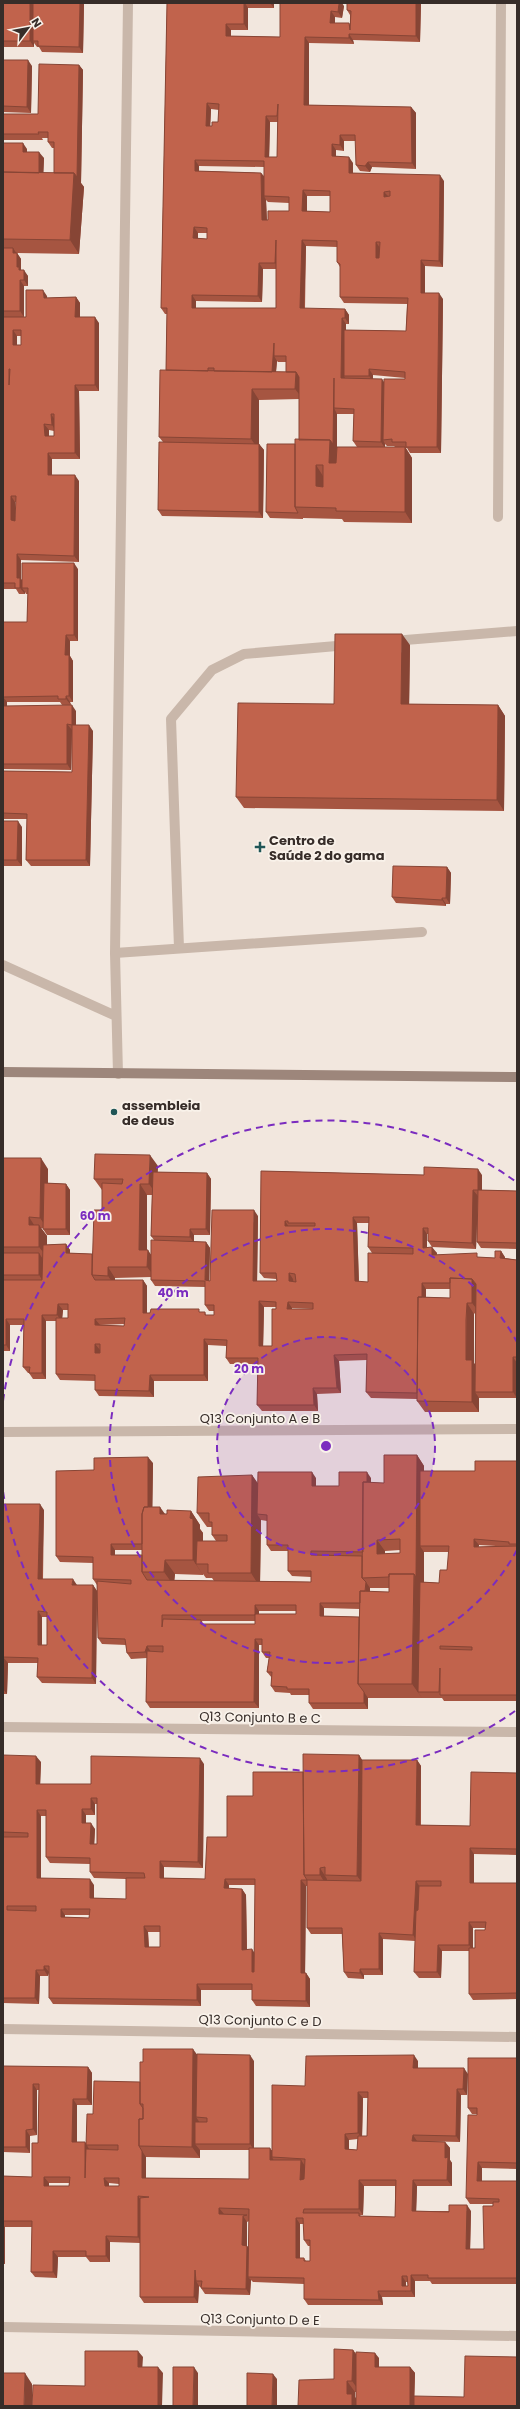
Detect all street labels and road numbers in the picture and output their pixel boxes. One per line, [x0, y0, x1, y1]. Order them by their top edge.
street label: Q13 Conjunto A e B [200, 1409, 320, 1428]
street label: Q13 Conjunto B e C [199, 1707, 321, 1728]
street label: Q13 Conjunto C e D [198, 2010, 322, 2031]
street label: Q13 Conjunto D e E [200, 2309, 320, 2330]

